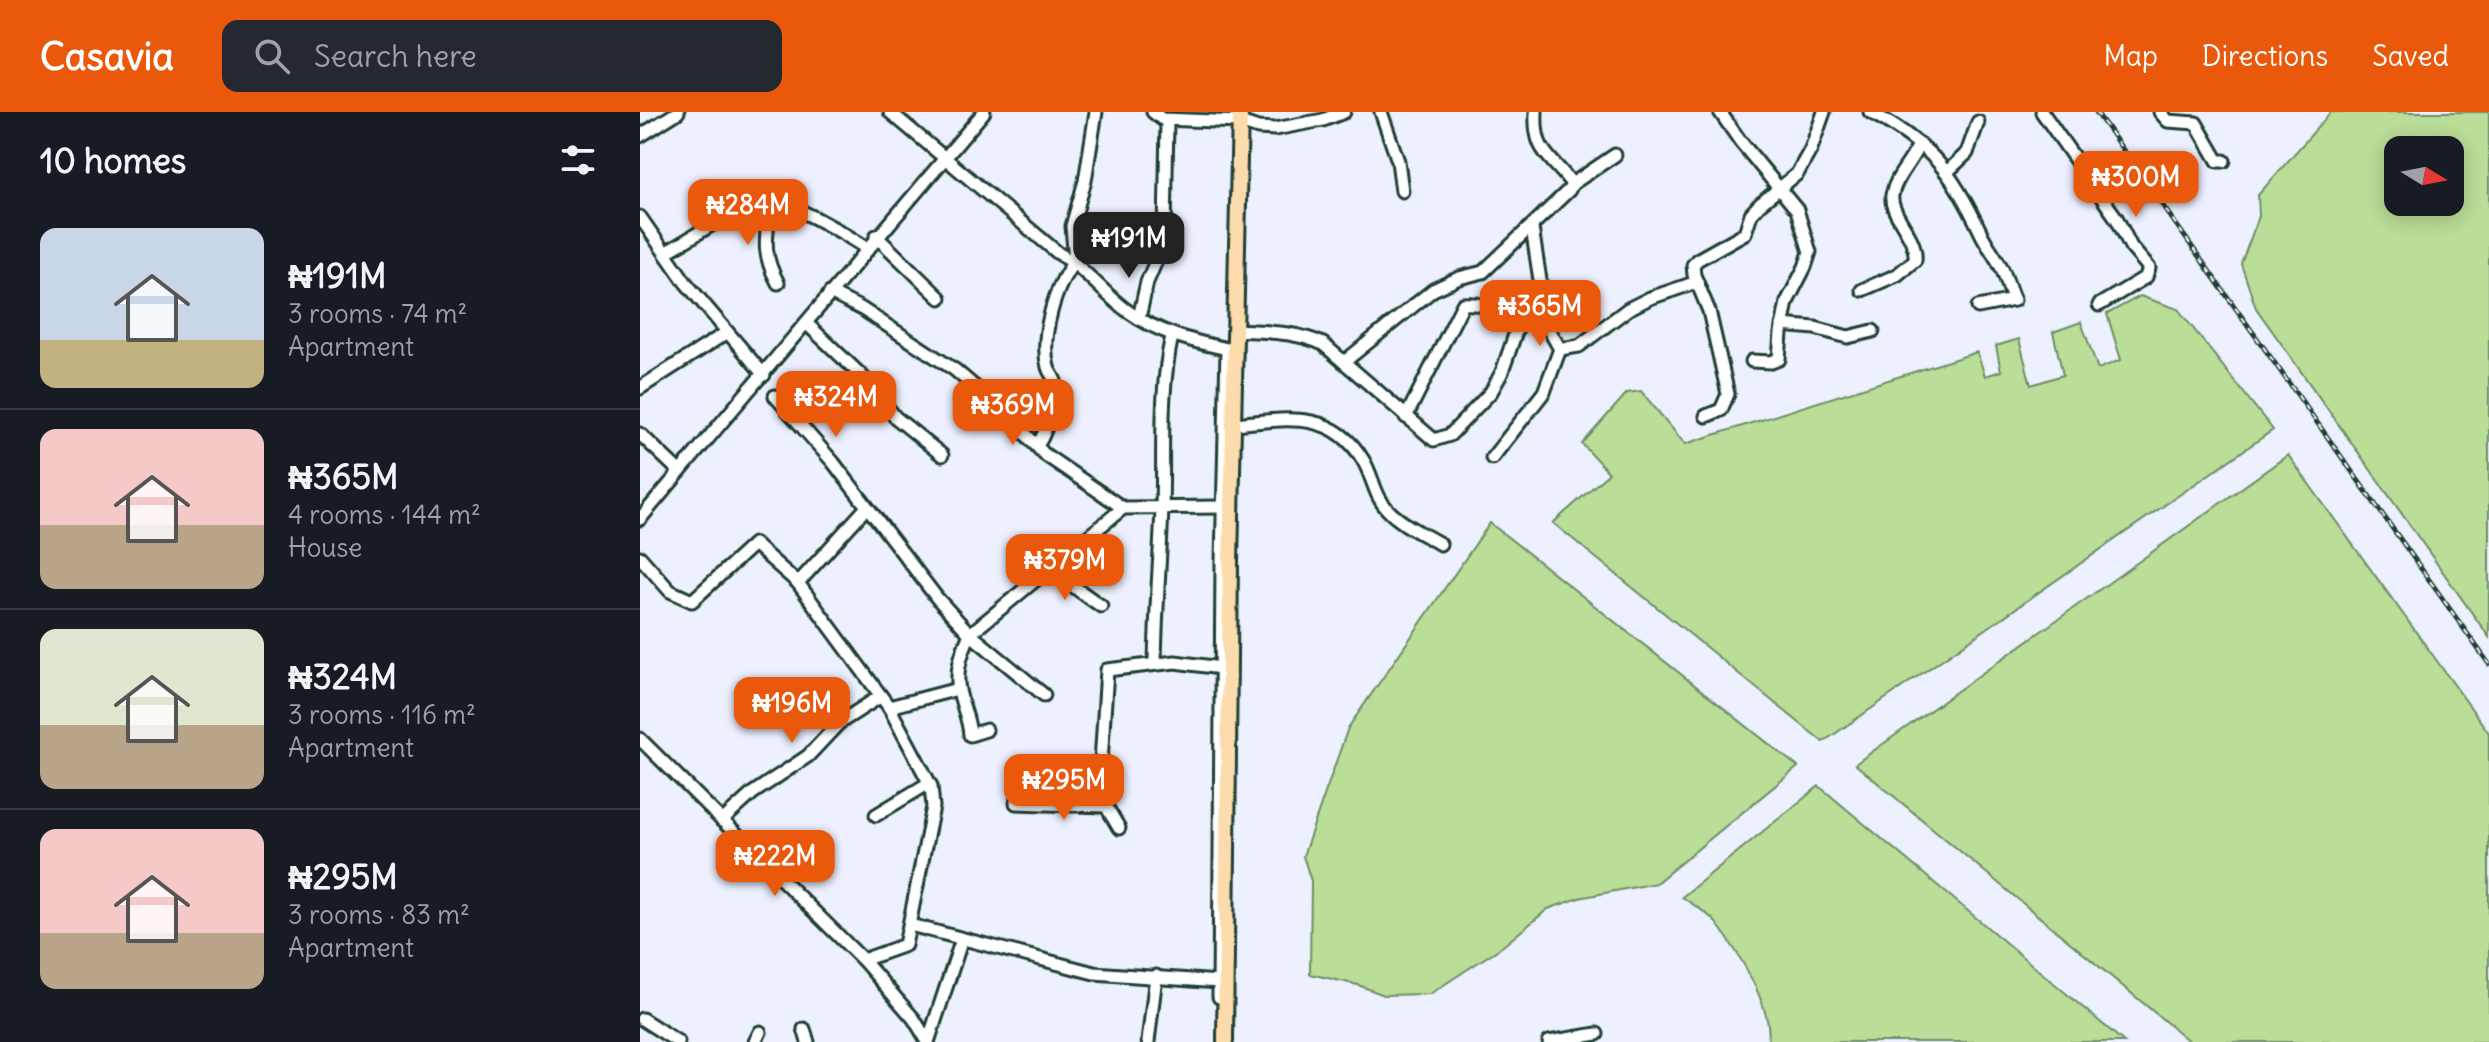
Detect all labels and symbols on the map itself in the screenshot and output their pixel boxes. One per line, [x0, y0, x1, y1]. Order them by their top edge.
north arrow [2384, 136, 2464, 216]
pin: ₦300M [2080, 151, 2192, 219]
pin: ₦284M [692, 179, 804, 247]
pin: ₦191M [1073, 212, 1185, 280]
pin: ₦365M [1484, 280, 1596, 348]
pin: ₦324M [780, 371, 892, 439]
pin: ₦369M [957, 379, 1069, 447]
pin: ₦379M [1009, 534, 1121, 602]
pin: ₦196M [736, 677, 848, 745]
pin: ₦295M [1008, 754, 1120, 822]
pin: ₦222M [719, 830, 831, 898]

